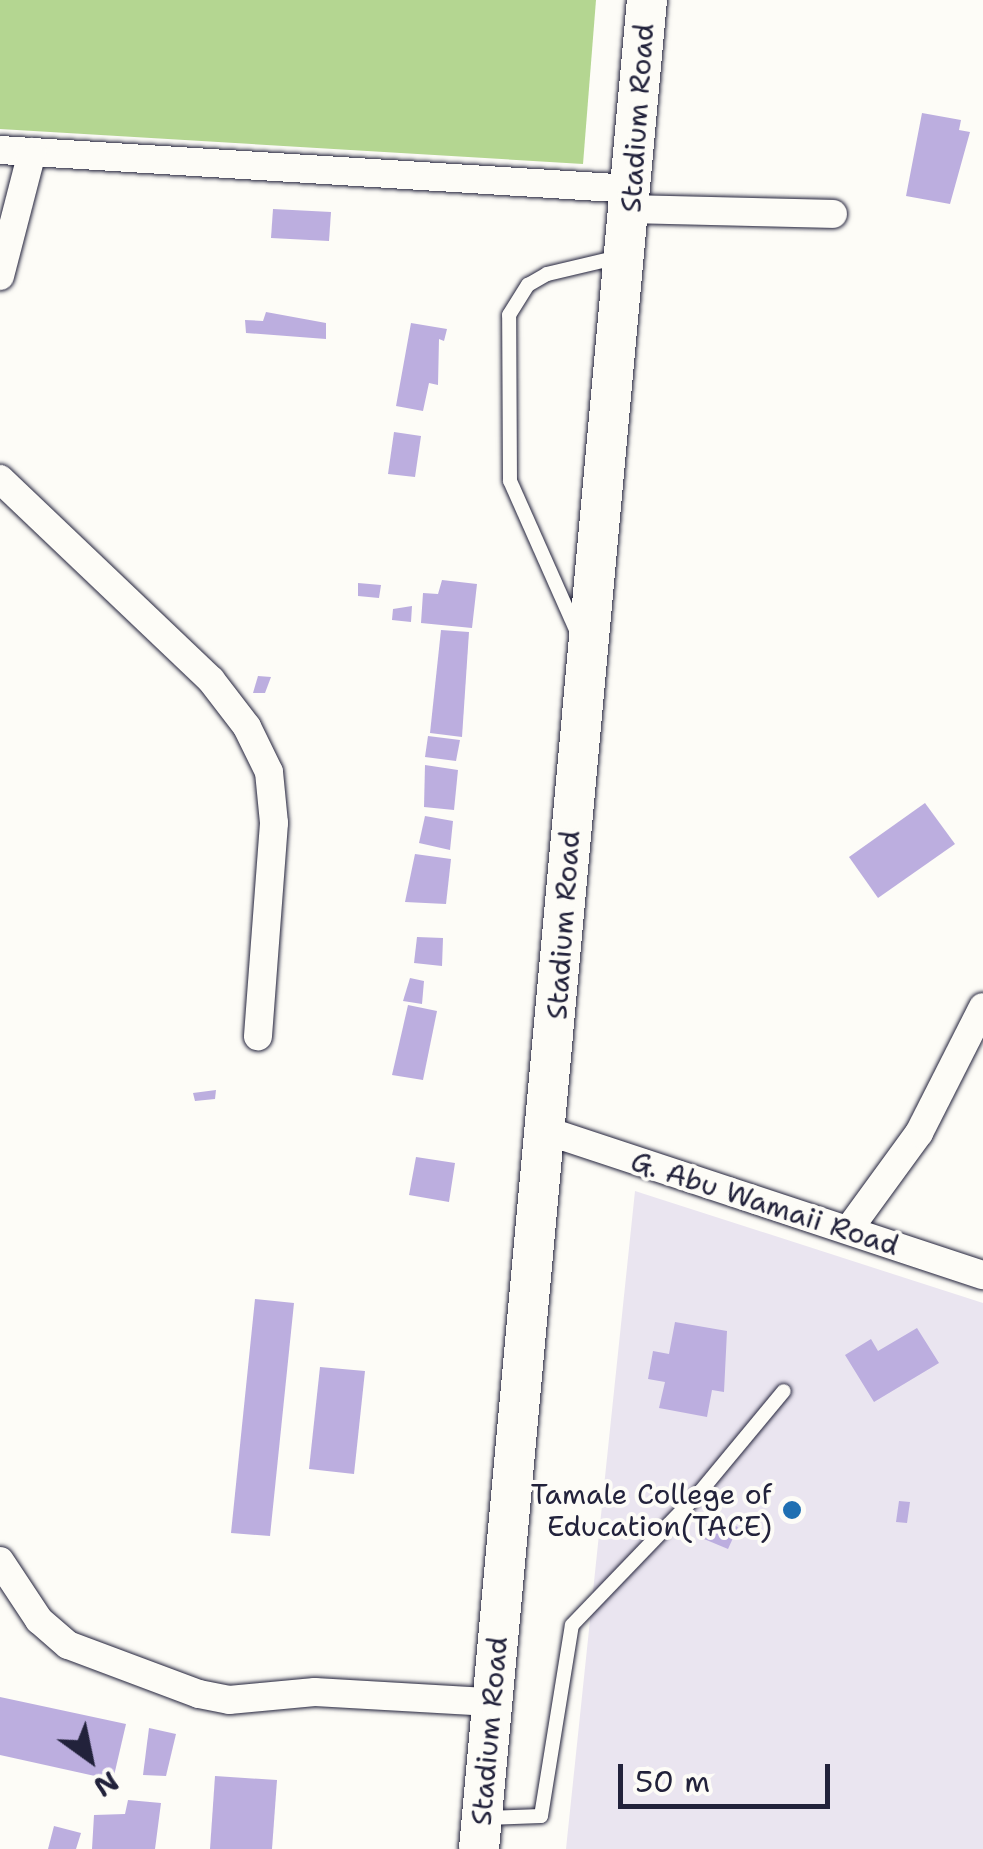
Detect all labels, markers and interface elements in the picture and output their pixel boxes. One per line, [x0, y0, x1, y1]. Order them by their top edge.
street label: Stadium Road [614, 22, 660, 214]
street label: Stadium Road [540, 829, 586, 1021]
street label: G. Abu Wamaii Road [627, 1144, 903, 1262]
place label: Tamale College of Education(TACE) [531, 1477, 772, 1543]
marker: Tamale College of Education(TACE) [781, 1499, 803, 1521]
street label: Stadium Road [464, 1635, 514, 1827]
north arrow [40, 1709, 140, 1809]
scale bar [623, 1744, 836, 1806]
text: 50 m [635, 1761, 710, 1802]
text: N [87, 1762, 126, 1806]

